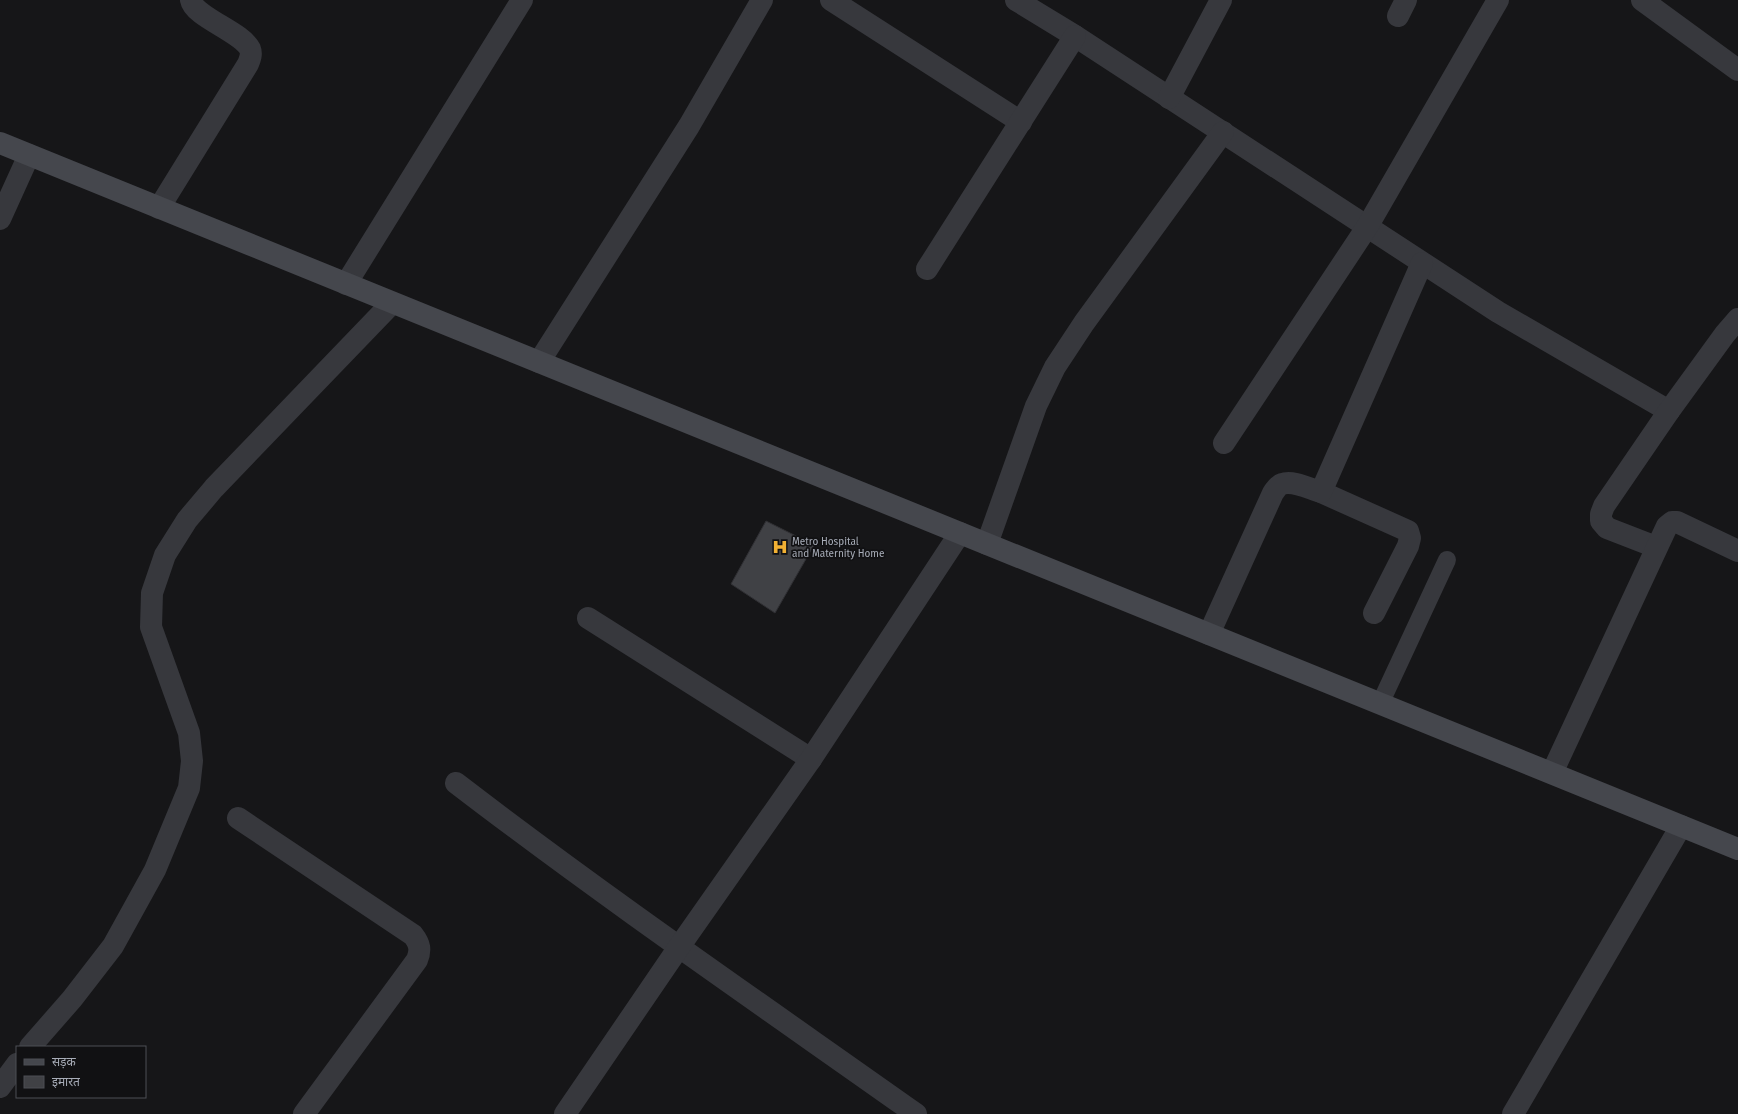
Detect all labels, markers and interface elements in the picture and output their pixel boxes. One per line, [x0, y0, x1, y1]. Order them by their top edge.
place label: Metro Hospital and Maternity Home [792, 536, 884, 560]
hospital icon: Metro Hospital and Maternity Home [771, 538, 789, 556]
legend [16, 1046, 146, 1098]
text: सड़क [52, 1055, 77, 1069]
text: इमारत [52, 1075, 81, 1089]

